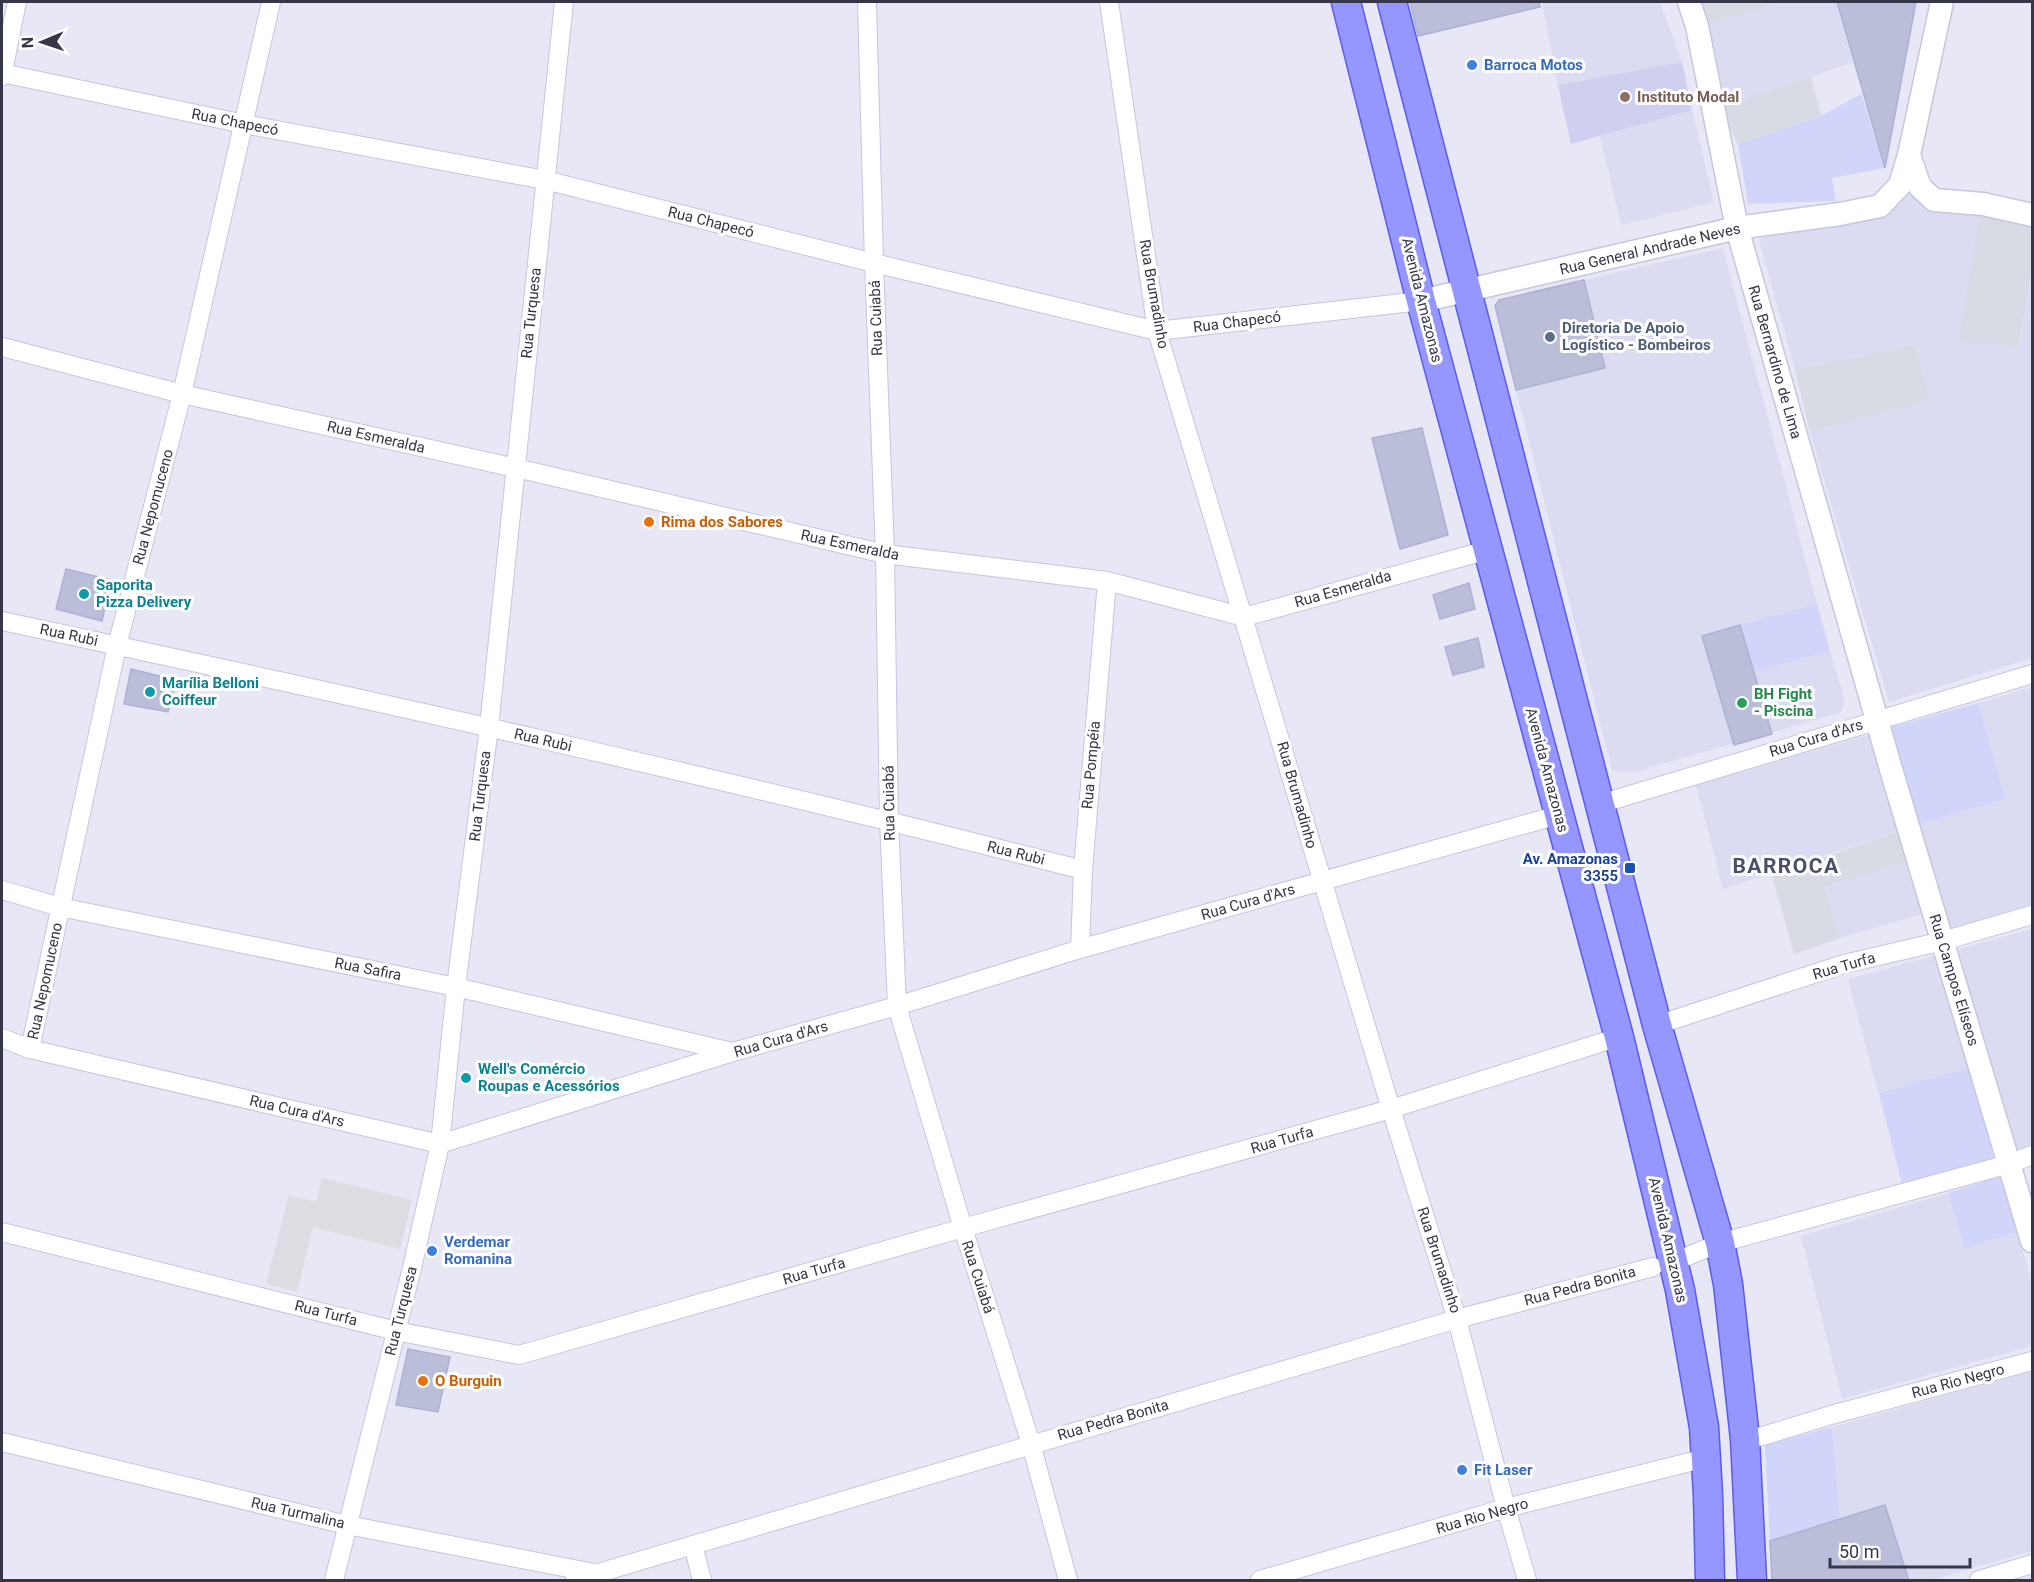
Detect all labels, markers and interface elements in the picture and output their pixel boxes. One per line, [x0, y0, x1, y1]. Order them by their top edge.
north arrow [12, 12, 72, 72]
text: N [18, 37, 37, 48]
place label: Barroca Motos [1484, 56, 1583, 74]
marker: Barroca Motos [1465, 58, 1479, 72]
place label: Instituto Modal [1637, 88, 1739, 106]
marker: Instituto Modal [1618, 90, 1632, 104]
street label: Rua Chapecó [190, 105, 280, 139]
street label: Rua Chapecó [666, 203, 756, 241]
street label: Rua General Andrade Neves [1558, 219, 1742, 279]
street label: Avenida Amazonas [1398, 236, 1446, 364]
street label: Rua Brumadinho [1136, 238, 1172, 350]
street label: Rua Turquesa [517, 267, 545, 359]
street label: Rua Cuiabá [866, 280, 886, 356]
street label: Rua Bernardino de Lima [1744, 283, 1806, 441]
street label: Rua Chapecó [1192, 308, 1282, 336]
place label: Diretoria De Apoio Logístico - Bombeiros [1562, 319, 1711, 354]
marker: Diretoria De Apoio Logístico - Bombeiros [1543, 330, 1557, 344]
street label: Rua Esmeralda [325, 417, 427, 457]
street label: Rua Nepomuceno [129, 447, 177, 567]
place label: Rima dos Sabores [661, 513, 783, 531]
marker: Rima dos Sabores [642, 515, 656, 529]
street label: Rua Esmeralda [799, 526, 901, 564]
street label: Rua Esmeralda [1292, 567, 1394, 611]
place label: Saporita Pizza Delivery [96, 576, 192, 611]
marker: Saporita Pizza Delivery [77, 587, 91, 601]
street label: Rua Rubi [38, 620, 100, 650]
place label: Marília Belloni Coiffeur [162, 674, 259, 709]
marker: Marília Belloni Coiffeur [143, 685, 157, 699]
place label: BH Fight - Piscina [1754, 685, 1813, 720]
marker: BH Fight - Piscina [1735, 696, 1749, 710]
street label: Avenida Amazonas [1522, 706, 1572, 834]
street label: Rua Cura d'Ars [1767, 715, 1865, 761]
street label: Rua Pompéia [1078, 720, 1104, 810]
street label: Rua Rubi [512, 725, 574, 755]
street label: Rua Brumadinho [1273, 739, 1321, 851]
street label: Rua Turquesa [466, 750, 494, 842]
street label: Rua Cuiabá [879, 765, 899, 841]
street label: Rua Rubi [985, 837, 1047, 869]
place label: Av. Amazonas 3355 [1523, 850, 1618, 885]
district label: BARROCA [1732, 854, 1840, 878]
marker: Av. Amazonas 3355 [1623, 861, 1637, 875]
street label: Rua Cura d'Ars [1199, 880, 1297, 924]
street label: Rua Campos Elíseos [1925, 912, 1983, 1048]
street label: Rua Nepomuceno [24, 921, 66, 1041]
street label: Rua Turfa [1811, 949, 1877, 983]
street label: Rua Safira [333, 954, 403, 984]
street label: Rua Cura d'Ars [732, 1017, 830, 1061]
place label: Well's Comércio Roupas e Acessórios [478, 1060, 620, 1095]
marker: Well's Comércio Roupas e Acessórios [459, 1071, 473, 1085]
street label: Rua Cura d'Ars [248, 1091, 346, 1131]
street label: Rua Turfa [1249, 1123, 1315, 1157]
street label: Avenida Amazonas [1645, 1176, 1691, 1304]
street label: Rua Brumadinho [1413, 1205, 1465, 1315]
place label: Verdemar Romanina [444, 1233, 512, 1268]
street label: Rua Cuiabá [958, 1238, 998, 1316]
marker: Verdemar Romanina [425, 1244, 439, 1258]
street label: Rua Turfa [781, 1254, 847, 1288]
street label: Rua Pedra Bonita [1522, 1262, 1638, 1310]
street label: Rua Turquesa [381, 1265, 421, 1357]
street label: Rua Turfa [293, 1297, 359, 1329]
street label: Rua Rio Negro [1910, 1360, 2006, 1402]
place label: O Burguin [435, 1372, 502, 1390]
marker: O Burguin [416, 1374, 430, 1388]
street label: Rua Pedra Bonita [1055, 1396, 1171, 1444]
place label: Fit Laser [1474, 1461, 1533, 1479]
marker: Fit Laser [1455, 1463, 1469, 1477]
street label: Rua Turmalina [249, 1493, 347, 1533]
street label: Rua Rio Negro [1434, 1494, 1530, 1538]
scale bar [1830, 1531, 1970, 1569]
text: 50 m [1839, 1541, 1879, 1562]

